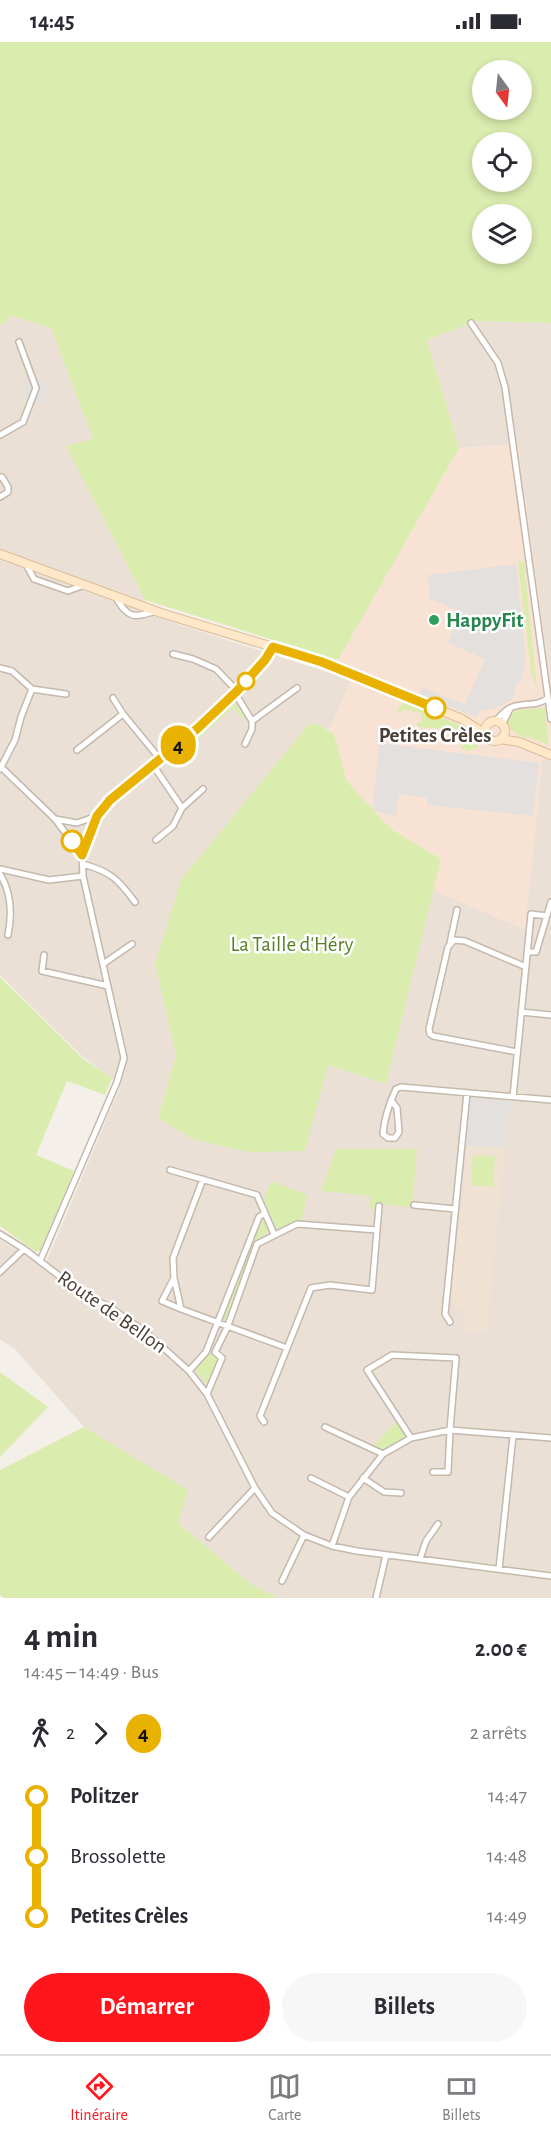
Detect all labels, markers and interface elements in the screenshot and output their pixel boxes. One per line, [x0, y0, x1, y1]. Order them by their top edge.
text: 14:45 [30, 10, 75, 32]
north arrow [472, 60, 532, 120]
map controls [472, 60, 532, 264]
button: locate [472, 132, 532, 192]
button: layers [472, 204, 532, 264]
place label: HappyFit [446, 610, 523, 631]
marker: HappyFit [427, 613, 441, 627]
unlabelled marker [237, 672, 255, 690]
marker: Petites Crèles [424, 697, 446, 719]
place label: Petites Crèles [379, 725, 491, 746]
line badge: 4 [158, 726, 198, 764]
text: 4 [173, 735, 183, 756]
unlabelled marker [61, 830, 83, 852]
park label: La Taille d'Héry [230, 934, 354, 955]
street label: Route de Bellon [54, 1267, 170, 1357]
text: 4 min [24, 1621, 98, 1654]
text: 2.00 € [475, 1638, 527, 1660]
text: 14:45 – 14:49 · Bus [24, 1662, 159, 1682]
icon: walk [24, 1717, 57, 1750]
icon: forward [84, 1717, 117, 1750]
text: 2 [66, 1723, 75, 1743]
text: 4 [138, 1723, 149, 1744]
text: 2 arrêts [470, 1723, 527, 1743]
text: Politzer [70, 1785, 138, 1807]
text: 14:47 [488, 1786, 527, 1806]
text: Brossolette [70, 1845, 166, 1867]
text: 14:48 [487, 1846, 527, 1866]
text: Petites Crèles [70, 1905, 188, 1927]
text: 14:49 [487, 1906, 527, 1926]
button: Démarrer [24, 1973, 270, 2042]
button: Billets [282, 1973, 527, 2042]
tab: Itinéraire [70, 2070, 128, 2125]
tab: Carte [268, 2070, 301, 2125]
tab: Billets [442, 2070, 481, 2125]

